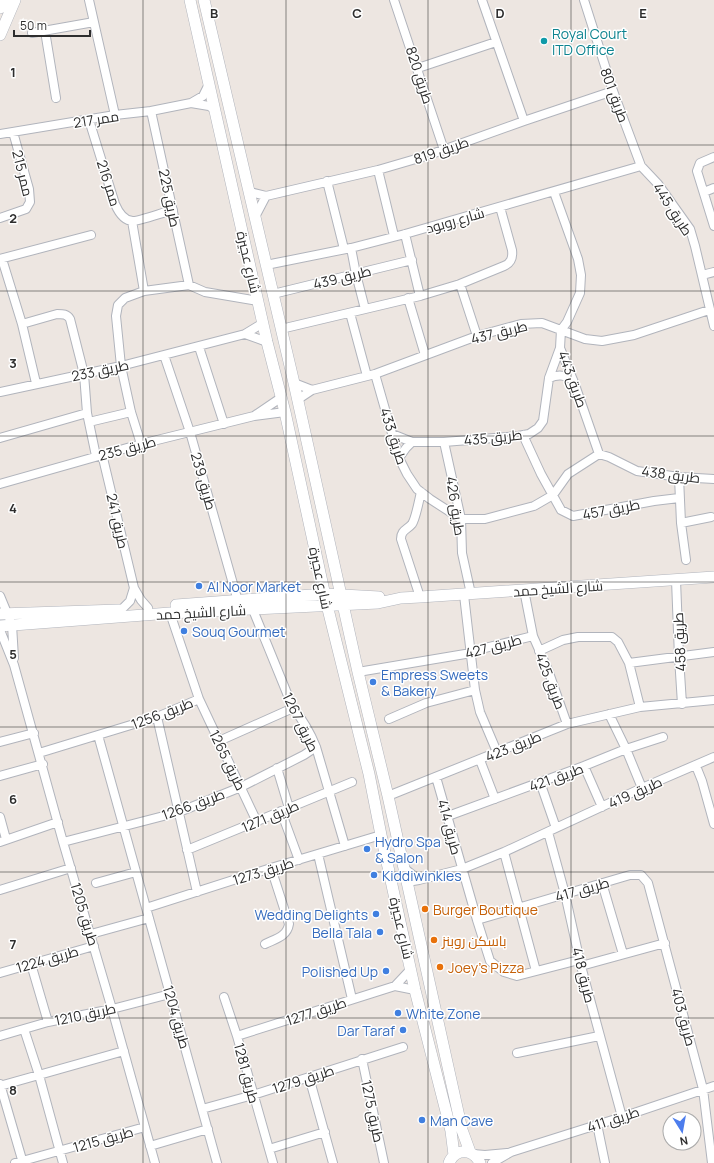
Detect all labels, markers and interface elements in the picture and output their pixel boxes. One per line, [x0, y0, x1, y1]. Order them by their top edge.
text: B [210, 4, 218, 22]
text: C [352, 4, 362, 22]
text: D [495, 4, 505, 22]
text: E [639, 4, 647, 22]
scale bar [14, 12, 90, 38]
text: 50 m [20, 17, 47, 34]
place label: Royal Court ITD Office [552, 24, 627, 59]
marker: Royal Court ITD Office [539, 36, 549, 46]
street label: طريق 820 [402, 44, 438, 106]
text: 1 [10, 63, 16, 81]
street label: طريق 801 [596, 65, 634, 125]
street label: ممر 217 [72, 106, 120, 132]
street label: طريق 819 [411, 132, 471, 168]
street label: ممر 215 [8, 148, 38, 198]
street label: ممر 216 [93, 157, 125, 209]
street label: طريق 225 [155, 167, 185, 229]
street label: طريق 445 [649, 179, 697, 239]
street label: شارع روبود [424, 203, 486, 237]
text: 2 [9, 209, 17, 227]
street label: شارع عجيرة [233, 229, 265, 295]
street label: طريق 439 [311, 261, 373, 293]
street label: طريق 437 [469, 316, 529, 348]
street label: طريق 443 [554, 348, 592, 410]
text: 3 [9, 354, 17, 372]
street label: طريق 233 [70, 355, 130, 385]
street label: طريق 433 [376, 405, 412, 467]
street label: طريق 435 [463, 424, 523, 450]
street label: طريق 235 [96, 431, 158, 465]
street label: طريق 239 [187, 450, 221, 512]
street label: طريق 438 [641, 461, 701, 487]
street label: طريق 426 [442, 475, 470, 537]
street label: طريق 241 [102, 491, 134, 551]
street label: طريق 457 [581, 494, 641, 524]
text: 4 [9, 499, 17, 517]
street label: شارع عجيرة [305, 545, 337, 611]
street label: شارع الشيخ حمد [512, 575, 604, 601]
place label: Al Noor Market [207, 577, 302, 596]
marker: Al Noor Market [194, 581, 204, 591]
street label: شارع الشيخ حمد [156, 600, 246, 624]
street label: طريق 458 [668, 612, 690, 672]
place label: Souq Gourmet [192, 622, 286, 641]
marker: Souq Gourmet [179, 626, 189, 636]
street label: طريق 427 [462, 629, 524, 663]
text: 5 [9, 645, 17, 663]
street label: طريق 425 [532, 650, 570, 712]
place label: Empress Sweets & Bakery [381, 665, 488, 700]
marker: Empress Sweets & Bakery [368, 677, 378, 687]
street label: طريق 1267 [278, 689, 324, 755]
street label: طريق 1256 [128, 692, 196, 734]
street label: طريق 423 [482, 726, 544, 766]
street label: طريق 1265 [205, 727, 251, 793]
street label: طريق 421 [526, 758, 586, 796]
street label: طريق 419 [605, 772, 665, 812]
street label: طريق 1266 [159, 784, 227, 824]
text: 6 [9, 790, 17, 808]
street label: طريق 1271 [238, 795, 302, 837]
street label: طريق 414 [433, 797, 467, 857]
place label: Hydro Spa & Salon [375, 832, 441, 867]
marker: Hydro Spa & Salon [362, 844, 372, 854]
street label: طريق 1273 [230, 853, 296, 889]
place label: Kiddiwinkles [382, 866, 462, 885]
marker: Kiddiwinkles [369, 870, 379, 880]
street label: طريق 417 [553, 872, 611, 906]
street label: طريق 1205 [66, 880, 104, 948]
street label: شارع عجيرة [386, 895, 418, 961]
place label: Burger Boutique [433, 900, 538, 919]
marker: Burger Boutique [420, 904, 430, 914]
place label: Wedding Delights [255, 905, 368, 924]
marker: Wedding Delights [371, 909, 381, 919]
place label: Bella Tala [312, 923, 372, 942]
marker: Bella Tala [375, 927, 385, 937]
place label: باسكن روبنز [441, 931, 507, 950]
text: 7 [10, 935, 17, 953]
marker: باسكن روبنز [429, 935, 439, 945]
street label: طريق 1224 [14, 941, 80, 977]
street label: طريق 418 [568, 945, 600, 1005]
place label: Joey's Pizza [448, 958, 524, 977]
place label: Polished Up [302, 962, 378, 981]
marker: Joey's Pizza [435, 962, 445, 972]
marker: Polished Up [381, 966, 391, 976]
street label: طريق 1204 [159, 983, 195, 1051]
street label: طريق 403 [667, 986, 701, 1048]
street label: طريق 1277 [283, 992, 349, 1030]
street label: طريق 1210 [53, 998, 117, 1030]
place label: White Zone [406, 1004, 480, 1023]
marker: White Zone [393, 1008, 403, 1018]
place label: Dar Taraf [337, 1021, 395, 1040]
marker: Dar Taraf [398, 1025, 408, 1035]
street label: طريق 1281 [230, 1041, 264, 1105]
street label: طريق 1279 [270, 1060, 336, 1098]
street label: طريق 1275 [357, 1078, 389, 1144]
text: 8 [9, 1081, 17, 1099]
street label: طريق 411 [584, 1102, 642, 1136]
place label: Man Cave [430, 1111, 493, 1130]
north arrow [662, 1111, 702, 1151]
marker: Man Cave [417, 1115, 427, 1125]
street label: طريق 1215 [71, 1121, 135, 1157]
text: N [679, 1133, 689, 1149]

